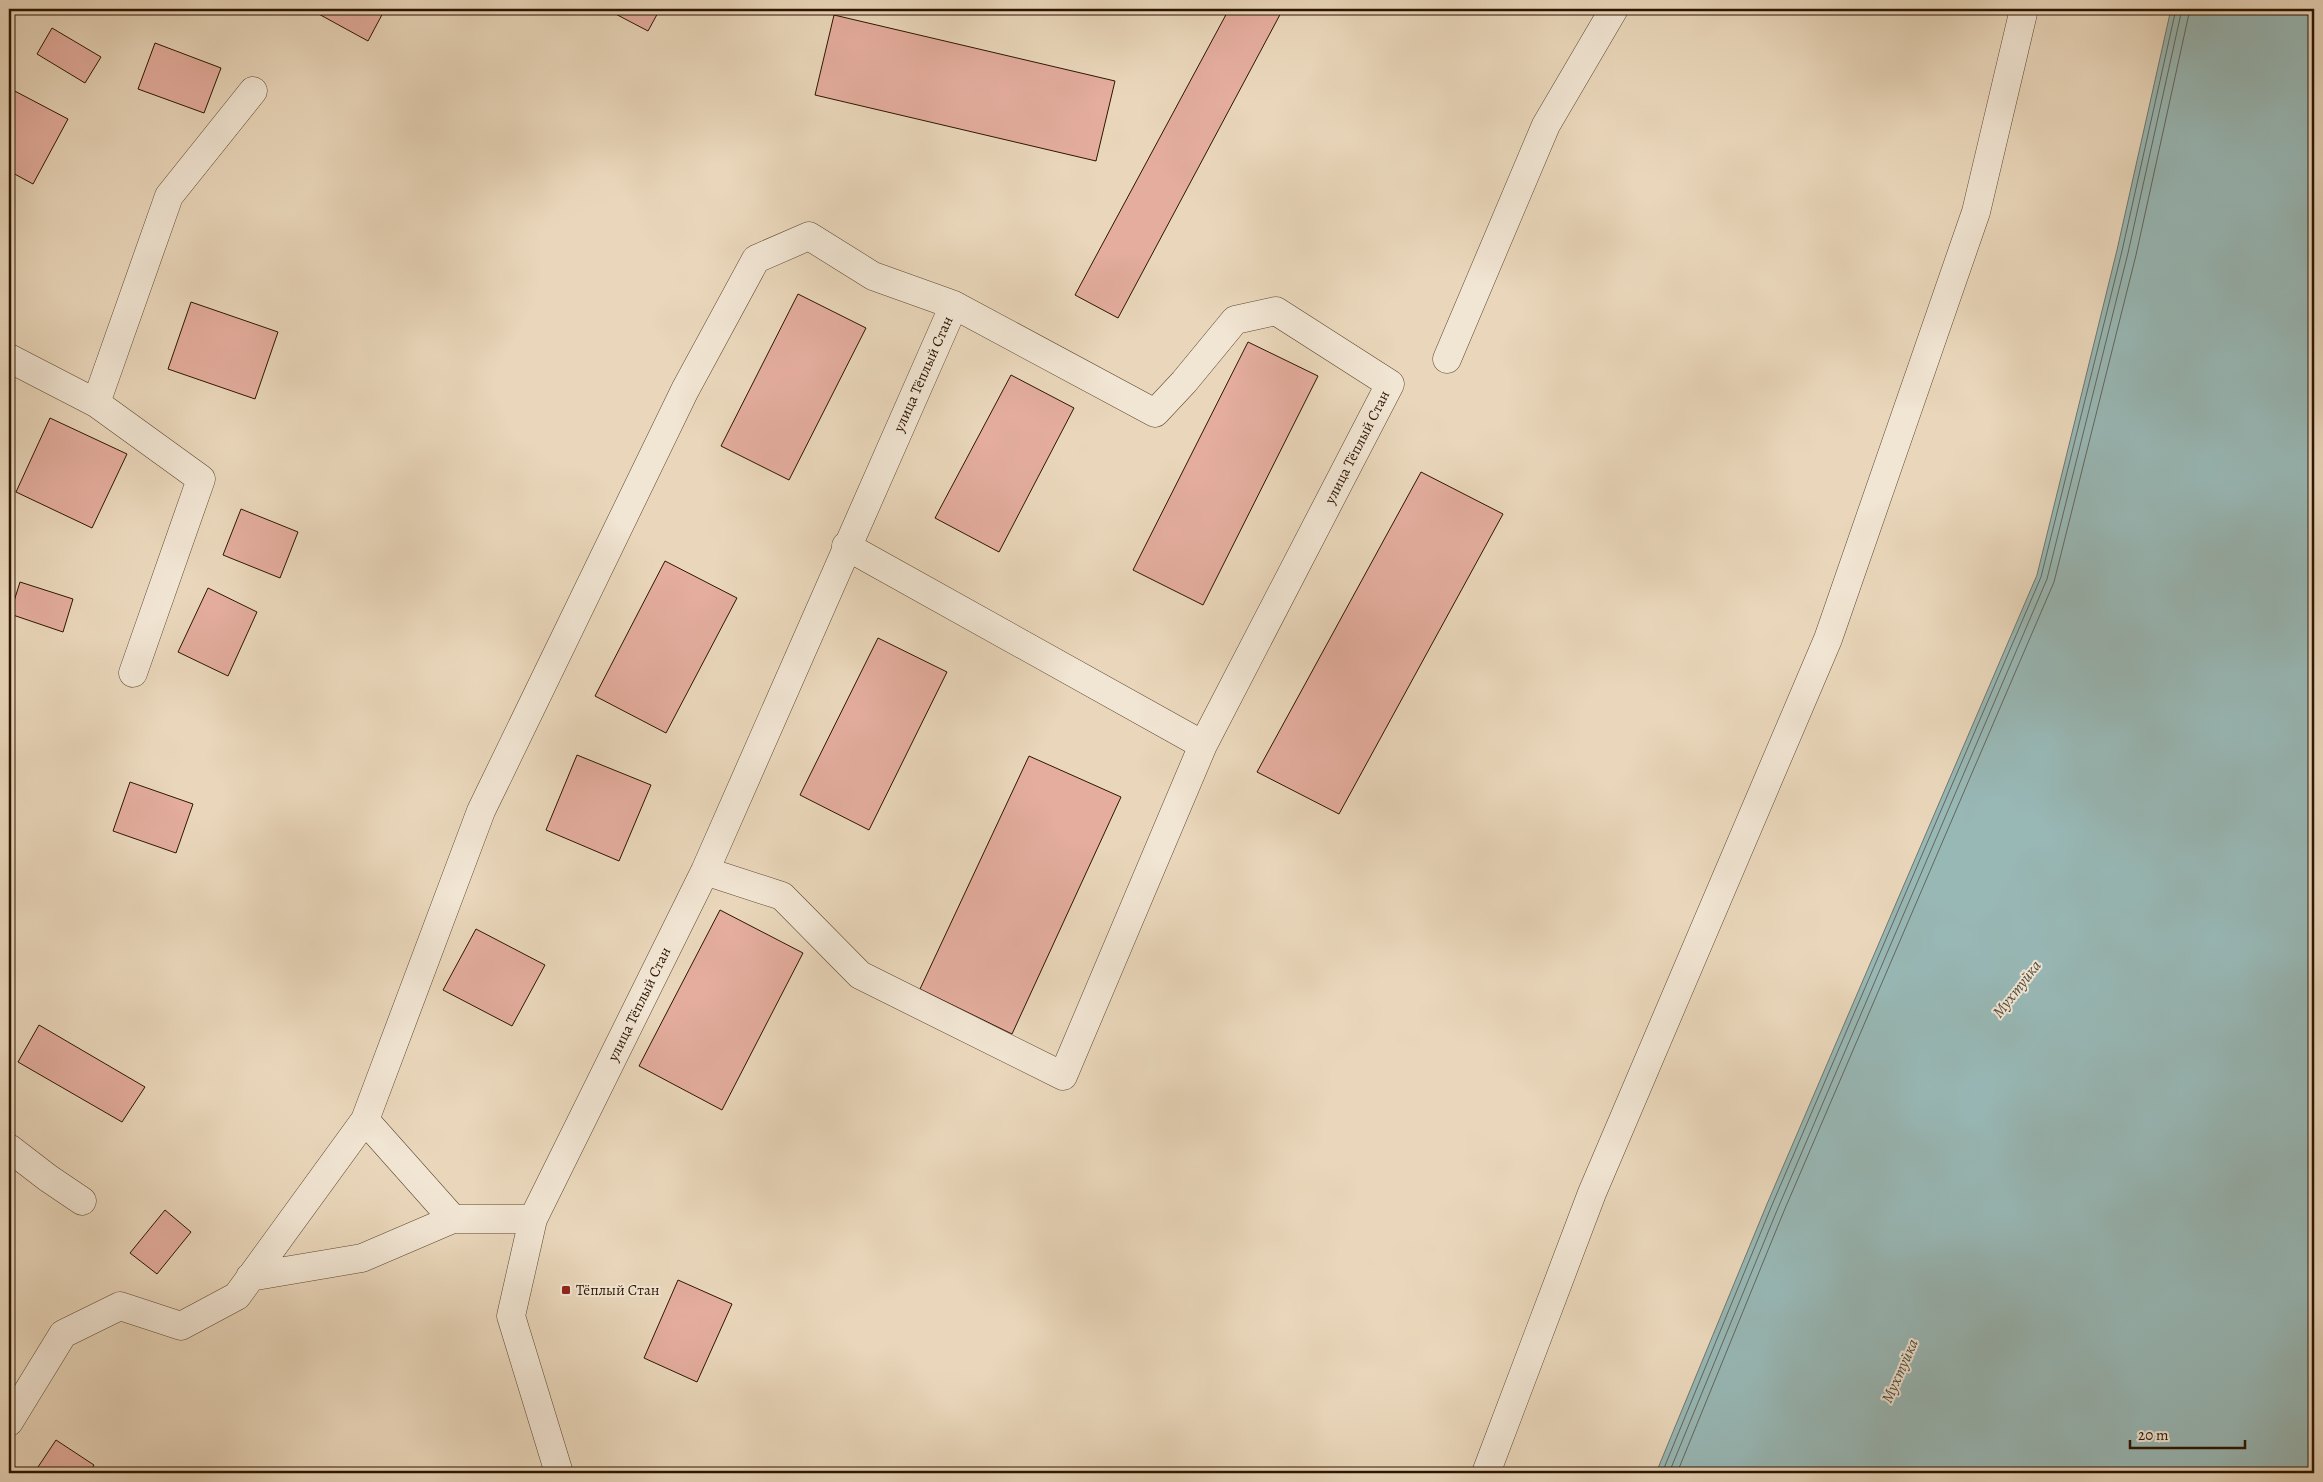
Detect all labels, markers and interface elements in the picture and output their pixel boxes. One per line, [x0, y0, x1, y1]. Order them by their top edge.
street label: улица Тёплый Стан [888, 313, 958, 436]
street label: улица Тёплый Стан [1319, 387, 1394, 508]
street label: улица Тёплый Стан [602, 943, 675, 1065]
water label: Мухтуйка [1987, 955, 2047, 1023]
place label: Тёплый Стан [576, 1280, 660, 1300]
marker: Тёплый Стан [560, 1284, 572, 1296]
water label: Мухтуйка [1876, 1335, 1924, 1407]
scale bar [2130, 1417, 2246, 1449]
text: 20 m [2138, 1425, 2169, 1445]

